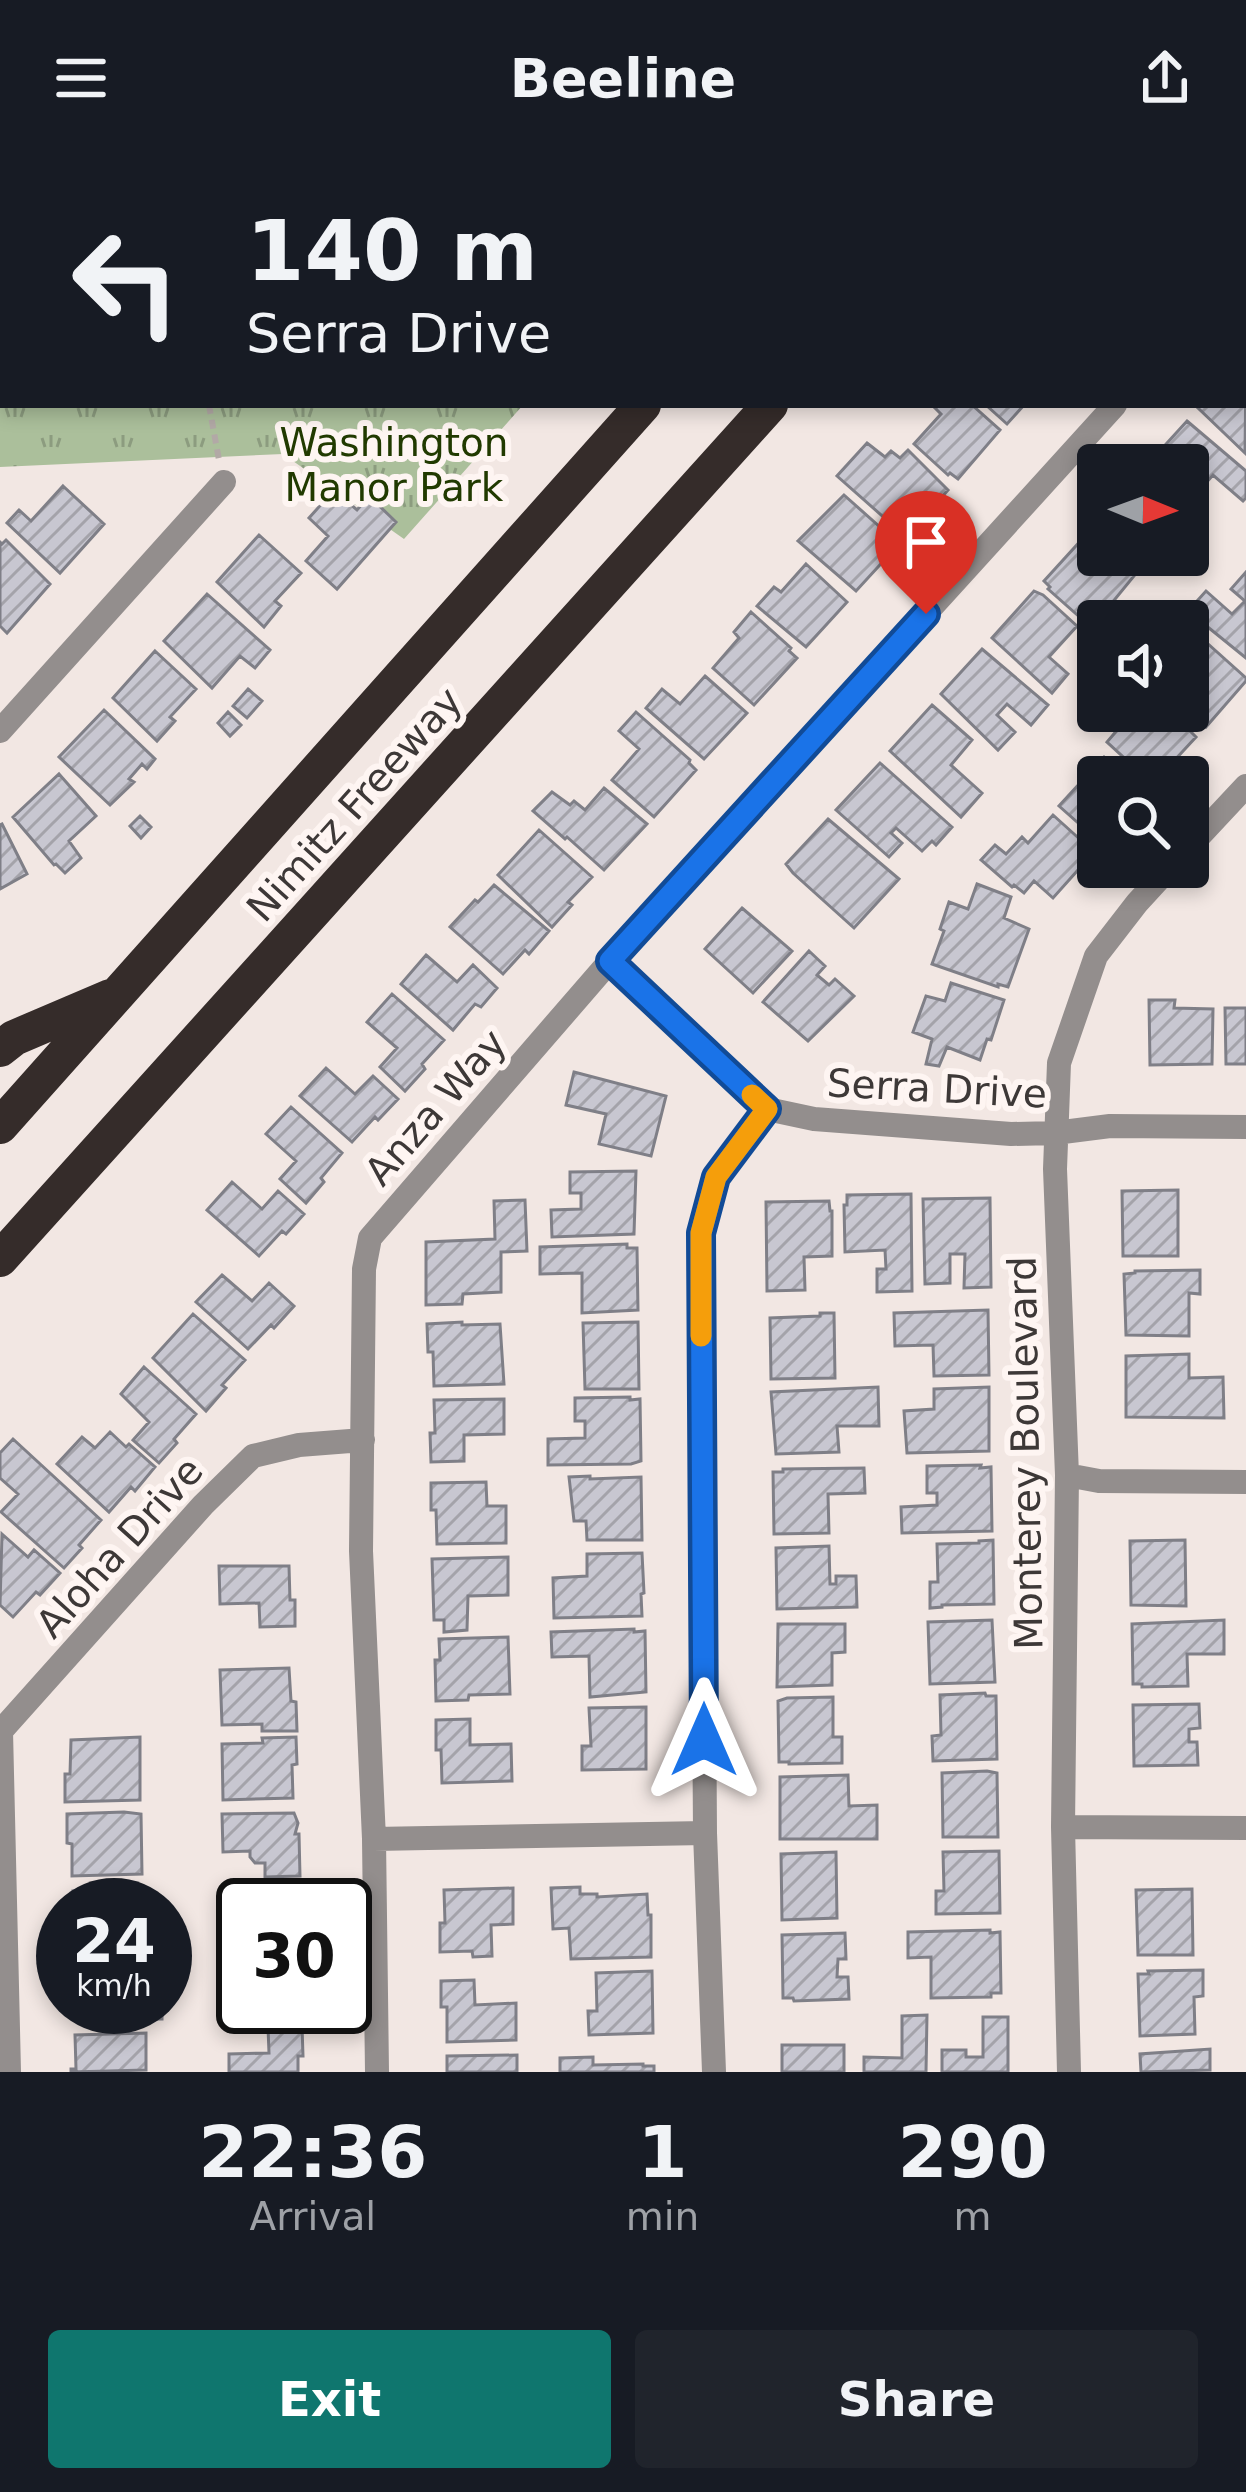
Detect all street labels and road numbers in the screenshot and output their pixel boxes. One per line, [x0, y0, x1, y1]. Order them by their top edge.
street label: Nimitz Freeway [238, 678, 471, 930]
street label: Anza Way [356, 1020, 515, 1194]
street label: Serra Drive [826, 1060, 1048, 1117]
street label: Monterey Boulevard [1000, 1256, 1051, 1650]
street label: Aloha Drive [27, 1448, 212, 1647]

